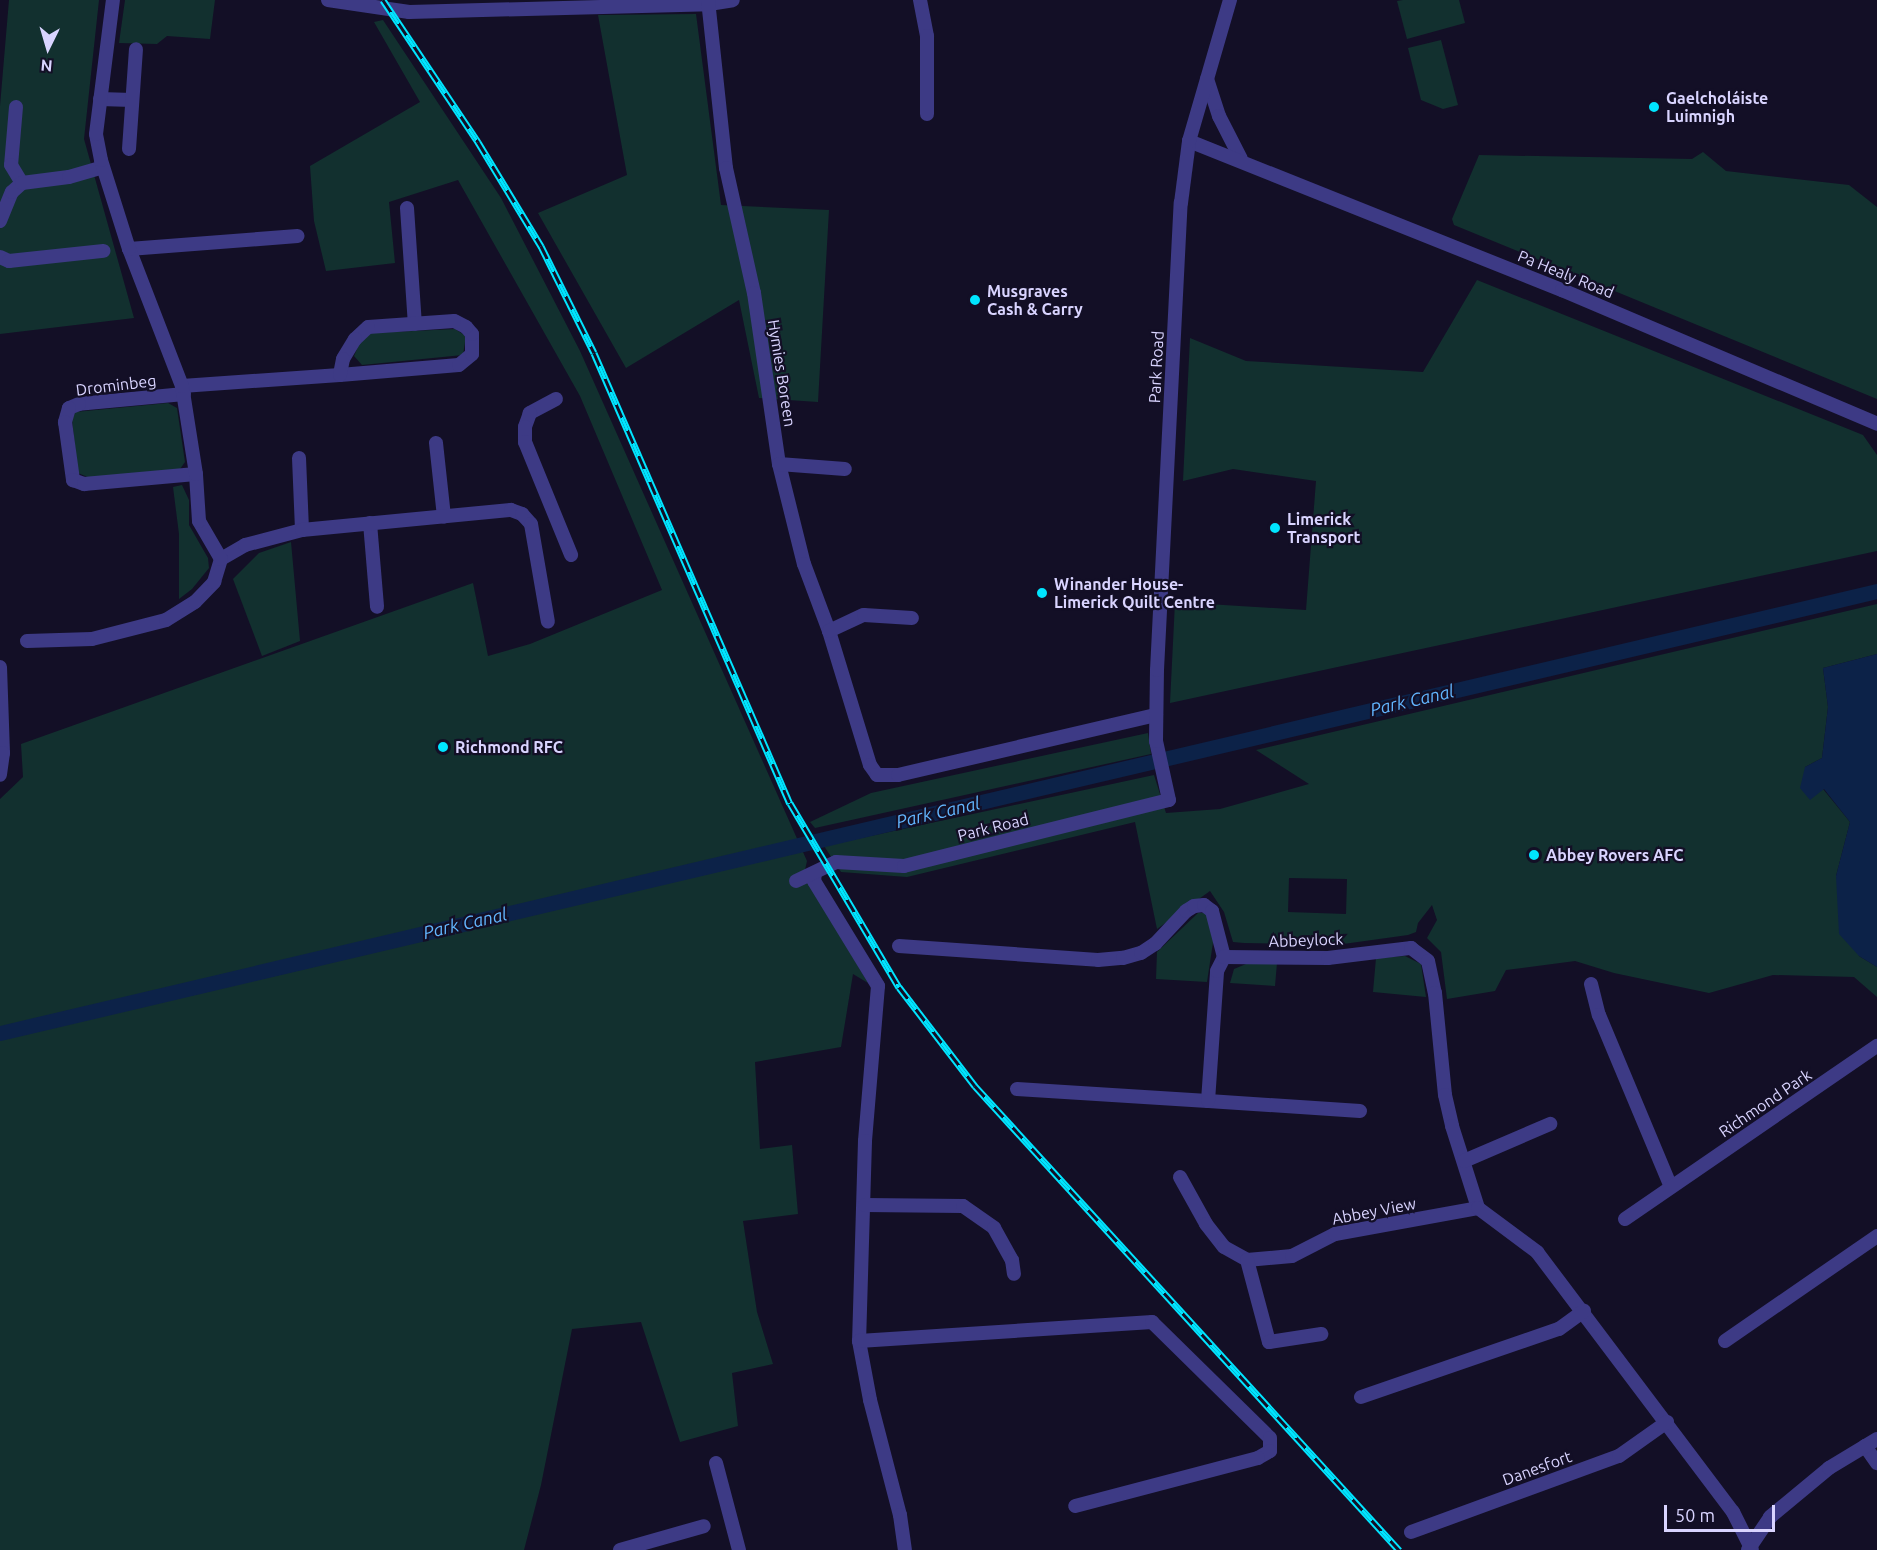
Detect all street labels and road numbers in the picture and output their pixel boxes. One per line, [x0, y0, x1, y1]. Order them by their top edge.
street label: Pa Healy Road [1515, 246, 1617, 302]
street label: Hymies Boreen [764, 318, 800, 428]
street label: Park Road [1145, 330, 1167, 404]
street label: Drominbeg [75, 371, 157, 399]
street label: Park Road [956, 809, 1030, 845]
street label: Abbeylock [1268, 929, 1344, 951]
street label: Richmond Park [1715, 1065, 1815, 1141]
street label: Abbey View [1330, 1193, 1418, 1229]
street label: Danesfort [1500, 1447, 1574, 1489]

